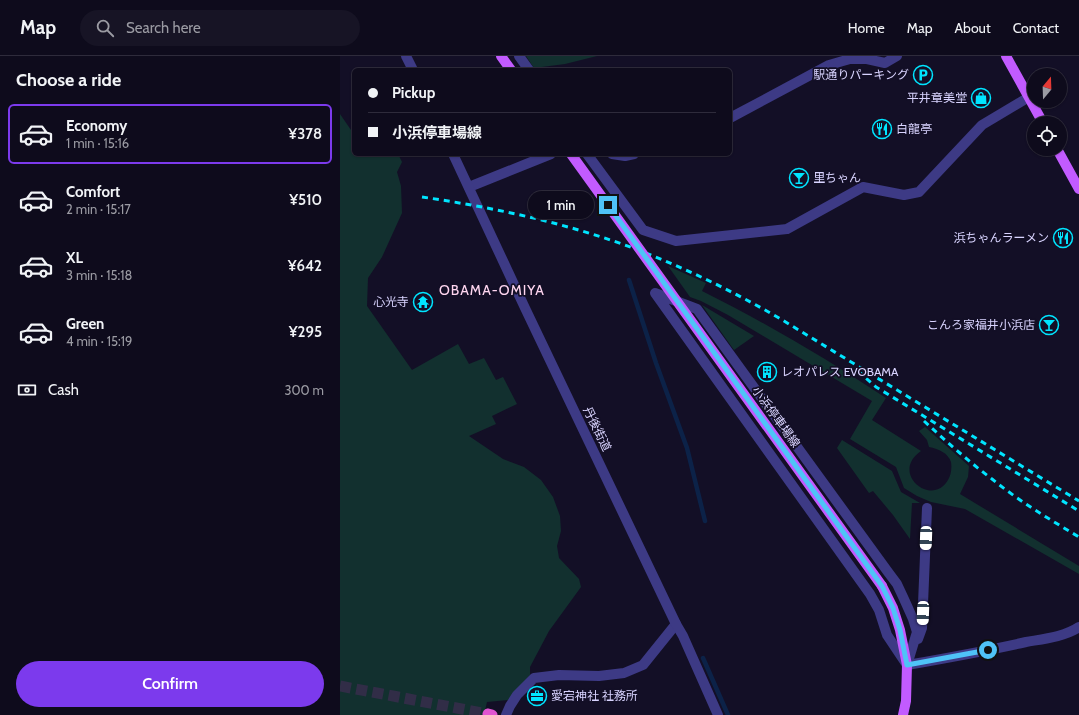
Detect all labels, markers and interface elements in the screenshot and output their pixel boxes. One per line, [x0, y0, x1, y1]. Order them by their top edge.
search box [80, 10, 360, 46]
text: Map [20, 16, 56, 39]
icon: search [94, 17, 116, 39]
text: Search here [126, 19, 201, 37]
text: Home [848, 19, 885, 37]
text: Map [907, 19, 932, 37]
text: About [954, 19, 991, 37]
text: Contact [1013, 19, 1059, 37]
parking icon: 駅通りパーキング [912, 64, 934, 86]
place label: 駅通りパーキング [813, 67, 909, 82]
north arrow [1027, 68, 1067, 108]
map controls [1027, 68, 1067, 156]
text: Choose a ride [16, 69, 121, 91]
text: Pickup [392, 84, 435, 102]
shop icon: 平井章美堂 [970, 87, 992, 109]
place label: 平井章美堂 [907, 90, 967, 105]
icon: car [18, 116, 54, 152]
button: locate [1027, 116, 1067, 156]
text: Economy [66, 117, 127, 135]
restaurant icon: 白龍亭 [871, 118, 893, 140]
place label: 白龍亭 [896, 121, 932, 136]
text: 小浜停車場線 [392, 124, 482, 142]
text: ¥378 [288, 125, 322, 143]
text: 1 min · 15:16 [66, 135, 129, 151]
bar icon: 里ちゃん [788, 167, 810, 189]
place label: 里ちゃん [813, 170, 861, 185]
icon: car [18, 182, 54, 218]
text: Comfort [66, 183, 120, 201]
text: ¥510 [289, 191, 322, 209]
callout: 1 min [528, 191, 594, 219]
route end [599, 196, 617, 214]
text: 1 min [546, 197, 576, 213]
text: 2 min · 15:17 [66, 201, 131, 217]
restaurant icon: 浜ちゃんラーメン [1052, 227, 1074, 249]
place label: 浜ちゃんラーメン [953, 230, 1049, 245]
icon: car [18, 248, 54, 284]
text: XL [66, 249, 83, 267]
text: ¥642 [288, 257, 322, 275]
text: 3 min · 15:18 [66, 267, 132, 283]
district label: OBAMA-OMIYA [439, 281, 545, 299]
temple icon: 心光寺 [412, 291, 434, 313]
place label: 心光寺 [373, 294, 409, 309]
icon: car [18, 314, 54, 350]
bar icon: こんろ家福井小浜店 [1038, 314, 1060, 336]
text: Green [66, 315, 104, 333]
place label: こんろ家福井小浜店 [927, 317, 1035, 332]
text: ¥295 [289, 323, 322, 341]
text: 4 min · 15:19 [66, 333, 132, 349]
building icon: レオパレス EVOBAMA [756, 361, 778, 383]
place label: レオパレス EVOBAMA [781, 364, 899, 379]
icon: cash [16, 379, 38, 401]
text: Cash [48, 381, 79, 399]
text: 300 m [284, 382, 324, 398]
street label: 小浜停車場線 [749, 383, 804, 450]
street label: 丹後街道 [580, 404, 615, 454]
car [920, 526, 932, 550]
car [917, 601, 929, 625]
route start [979, 641, 997, 659]
button: Confirm [16, 661, 324, 707]
office icon: 愛宕神社 社務所 [526, 685, 548, 707]
place label: 愛宕神社 社務所 [551, 688, 638, 703]

